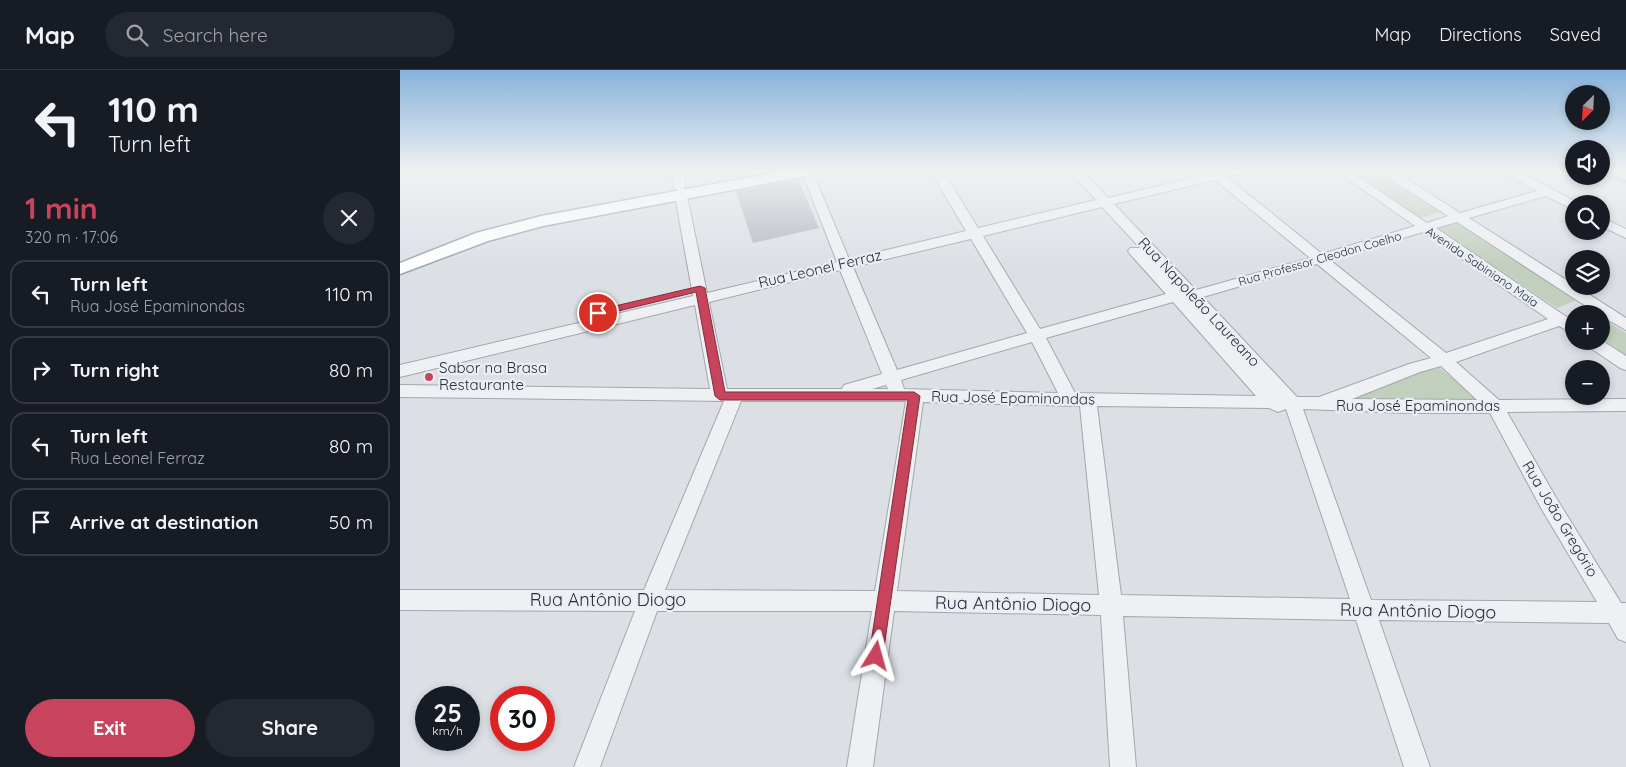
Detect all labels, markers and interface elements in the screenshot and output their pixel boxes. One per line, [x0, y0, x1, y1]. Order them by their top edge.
search box [105, 12, 455, 57]
text: Map [25, 20, 75, 50]
icon: search [123, 21, 151, 49]
text: Search here [163, 23, 268, 47]
text: Map [1374, 23, 1411, 46]
text: Directions [1439, 23, 1522, 46]
text: Saved [1550, 23, 1601, 46]
north arrow [1565, 85, 1610, 130]
map controls [1565, 85, 1610, 405]
text: 110 m [108, 87, 199, 131]
icon: left [25, 90, 90, 155]
text: Turn left [108, 130, 191, 158]
button: sound [1565, 140, 1610, 185]
text: 1 min [25, 189, 98, 227]
button: close [323, 192, 375, 244]
button: search [1565, 195, 1610, 240]
street label: Avenida Sabiniano Maia [1423, 223, 1542, 310]
text: 320 m · 17:06 [25, 227, 118, 247]
street label: Rua Professor Cleodon Coelho [1237, 228, 1403, 289]
street label: Rua Napoleão Laureano [1134, 233, 1264, 370]
street label: Rua Leonel Ferraz [756, 245, 884, 292]
button: layers [1565, 250, 1610, 295]
text: Turn left [70, 272, 148, 296]
icon: left [27, 280, 55, 308]
text: 110 m [325, 282, 373, 306]
pin [577, 292, 619, 334]
text: Rua José Epaminondas [70, 296, 245, 316]
icon: arrive [584, 299, 612, 327]
button: + [1565, 305, 1610, 350]
icon: right [27, 356, 55, 384]
text: Turn right [70, 358, 159, 382]
text: 80 m [329, 358, 373, 382]
place label: Sabor na Brasa Restaurante [439, 358, 547, 394]
button: − [1565, 360, 1610, 405]
marker: Sabor na Brasa Restaurante [423, 371, 435, 383]
street label: Rua José Epaminondas [931, 387, 1095, 408]
street label: Rua José Epaminondas [1336, 396, 1500, 415]
text: Turn left [70, 424, 148, 448]
icon: left [27, 432, 55, 460]
text: 80 m [329, 434, 373, 458]
text: Rua Leonel Ferraz [70, 448, 205, 468]
street label: Rua João Gregório [1518, 457, 1603, 580]
icon: arrive [27, 508, 55, 536]
text: Arrive at destination [70, 510, 259, 534]
text: 50 m [329, 510, 373, 534]
street label: Rua Antônio Diogo [530, 588, 686, 611]
street label: Rua Antônio Diogo [935, 591, 1091, 616]
street label: Rua Antônio Diogo [1340, 598, 1496, 623]
position arrow [849, 629, 901, 681]
speed limit sign: 30 [490, 686, 555, 751]
text: 25 [433, 697, 462, 728]
button: Exit [25, 699, 195, 757]
button: Share [205, 699, 375, 757]
text: km/h [432, 723, 463, 738]

